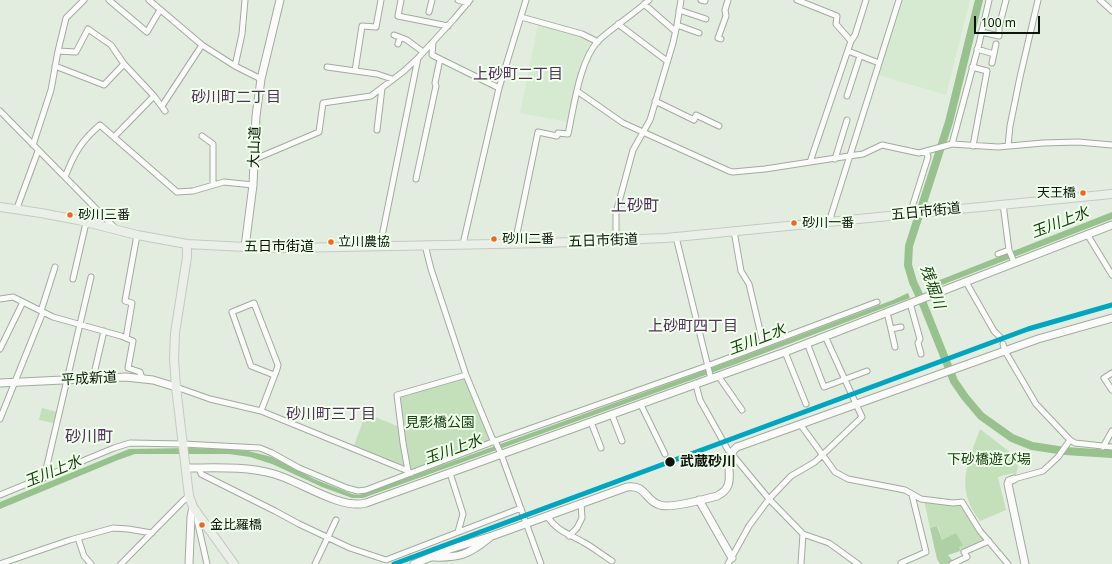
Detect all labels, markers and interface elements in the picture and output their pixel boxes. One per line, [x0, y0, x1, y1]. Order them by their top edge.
scale bar [976, 8, 1042, 34]
text: 100 m [981, 14, 1016, 31]
district label: 上砂町二丁目 [473, 66, 563, 84]
district label: 砂川町二丁目 [191, 89, 281, 107]
street label: 大山道 [246, 126, 264, 168]
place label: 天王橋 [1037, 185, 1076, 201]
marker: 天王橋 [1078, 188, 1088, 198]
district label: 上砂町 [611, 196, 659, 216]
street label: 五日市街道 [890, 200, 962, 224]
water label: 玉川上水 [1029, 204, 1091, 242]
place label: 砂川三番 [78, 207, 130, 223]
marker: 砂川三番 [65, 210, 75, 220]
place label: 砂川一番 [802, 215, 854, 231]
marker: 砂川一番 [789, 218, 799, 228]
place label: 砂川二番 [502, 231, 554, 247]
street label: 五日市街道 [568, 231, 638, 251]
place label: 立川農協 [338, 234, 390, 250]
marker: 砂川二番 [489, 234, 499, 244]
marker: 立川農協 [326, 237, 336, 247]
street label: 五日市街道 [244, 239, 314, 255]
water label: 残堀川 [916, 263, 948, 311]
district label: 上砂町四丁目 [648, 318, 738, 336]
water label: 玉川上水 [726, 321, 788, 359]
street label: 平成新道 [61, 369, 117, 389]
district label: 砂川町三丁目 [286, 406, 376, 424]
park label: 見影橋公園 [405, 415, 475, 431]
district label: 砂川町 [65, 427, 113, 447]
water label: 玉川上水 [422, 431, 484, 469]
water label: 玉川上水 [22, 452, 84, 492]
park label: 下砂橋遊び場 [947, 452, 1031, 468]
place label: 武蔵砂川 [680, 454, 736, 470]
marker: 武蔵砂川 [663, 455, 677, 469]
place label: 金比羅橋 [210, 517, 262, 533]
marker: 金比羅橋 [197, 520, 207, 530]

